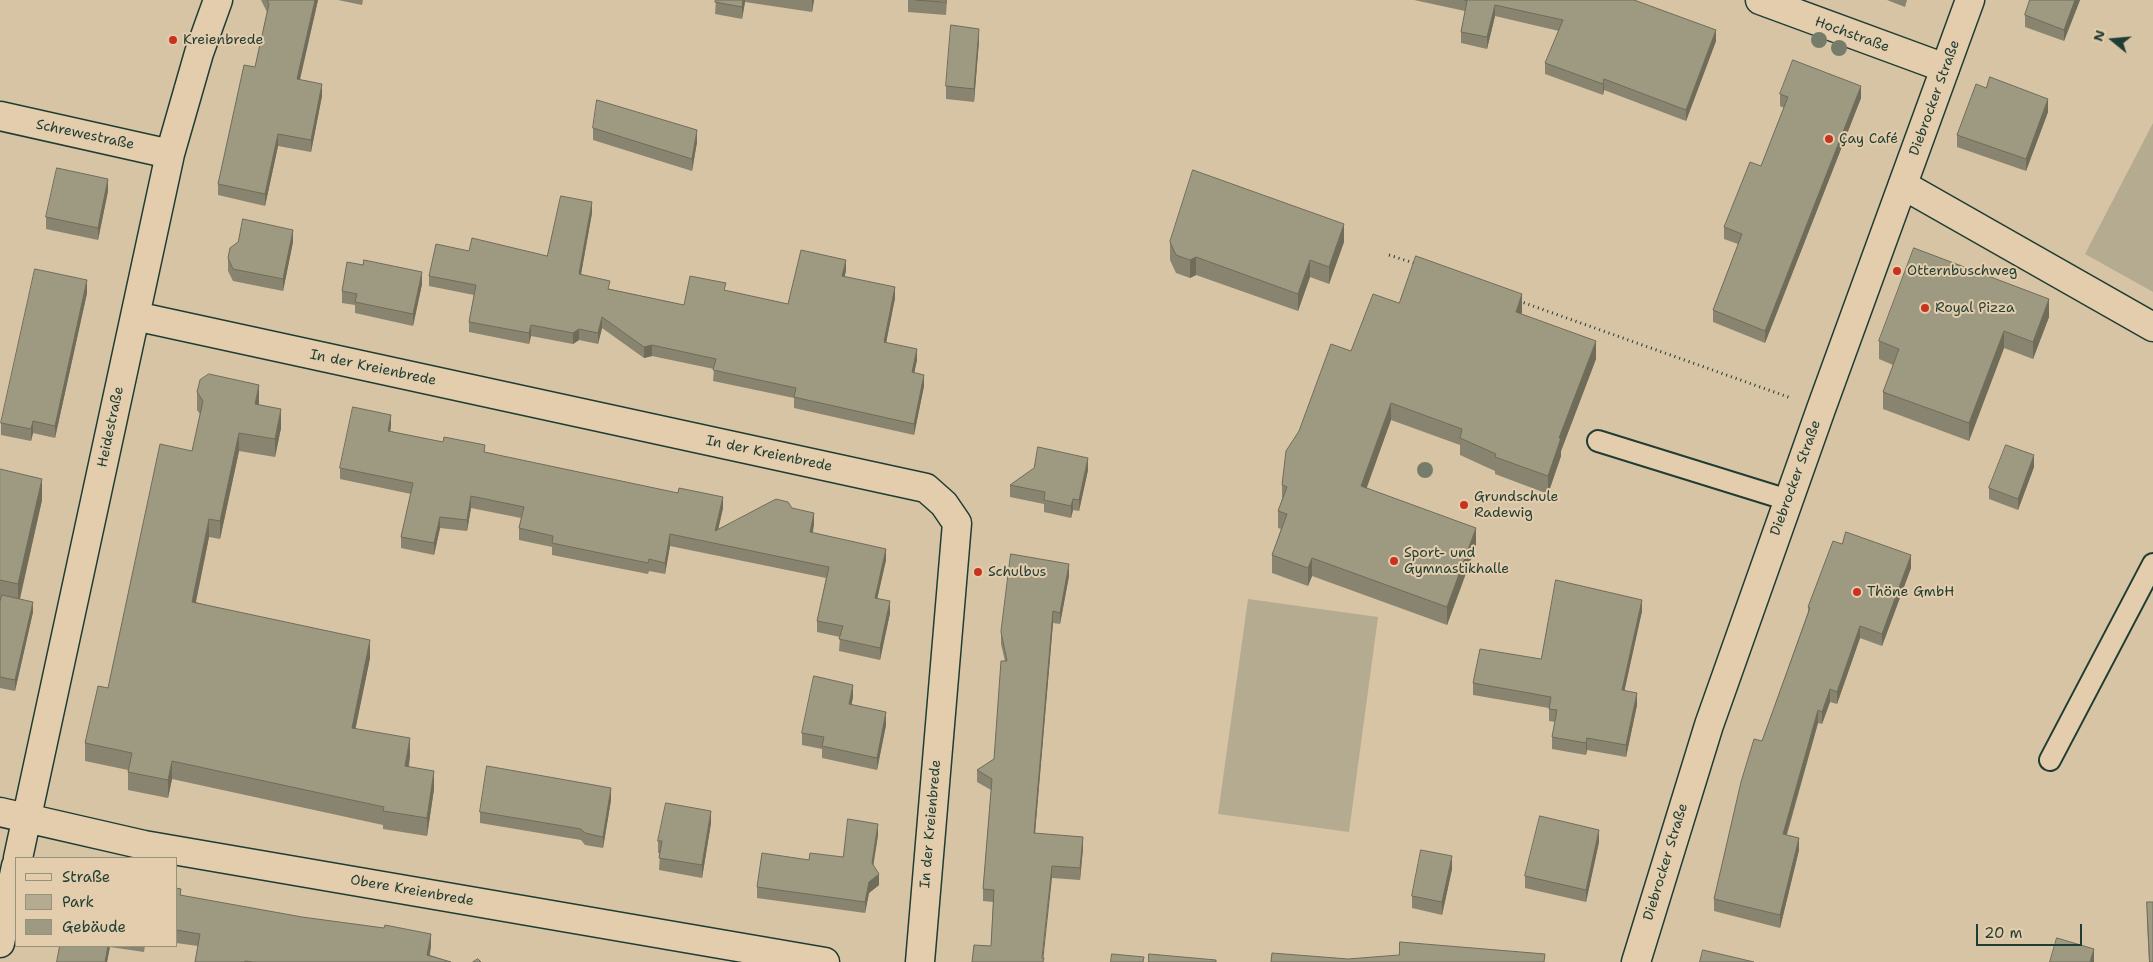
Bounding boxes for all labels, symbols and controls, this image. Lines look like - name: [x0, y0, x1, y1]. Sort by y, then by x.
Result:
- street label: Hochstraße: [1812, 14, 1892, 56]
- north arrow: [2088, 15, 2138, 65]
- text: N: [2088, 28, 2109, 44]
- place label: Kreienbrede: [183, 32, 264, 48]
- marker: Kreienbrede: [167, 34, 179, 46]
- street label: Diebrocker Straße: [1906, 38, 1964, 158]
- street label: Schrewestraße: [34, 116, 136, 154]
- place label: Çay Café: [1839, 131, 1898, 147]
- marker: Çay Café: [1823, 133, 1835, 145]
- place label: Otternbuschweg: [1907, 263, 2017, 279]
- marker: Otternbuschweg: [1891, 265, 1903, 277]
- place label: Royal Pizza: [1935, 300, 2015, 316]
- marker: Royal Pizza: [1919, 302, 1931, 314]
- street label: In der Kreienbrede: [308, 346, 438, 390]
- street label: Heidestraße: [94, 385, 128, 469]
- street label: Diebrocker Straße: [1767, 418, 1825, 538]
- street label: In der Kreienbrede: [704, 432, 834, 476]
- place label: Grundschule Radewig: [1474, 489, 1558, 522]
- marker: Grundschule Radewig: [1458, 499, 1470, 511]
- place label: Sport- und Gymnastikhalle: [1404, 545, 1509, 578]
- marker: Sport- und Gymnastikhalle: [1388, 555, 1400, 567]
- place label: Schulbus: [988, 564, 1047, 580]
- marker: Schulbus: [972, 566, 984, 578]
- place label: Thöne GmbH: [1867, 584, 1954, 600]
- marker: Thöne GmbH: [1851, 586, 1863, 598]
- street label: In der Kreienbrede: [917, 759, 945, 889]
- street label: Diebrocker Straße: [1640, 801, 1692, 923]
- legend: [15, 857, 178, 947]
- text: Straße: [62, 867, 110, 887]
- street label: Obere Kreienbrede: [349, 872, 475, 910]
- text: Park: [62, 892, 94, 912]
- scale bar: [1978, 914, 2084, 946]
- text: Gebäude: [62, 917, 126, 937]
- text: 20 m: [1984, 923, 2023, 943]

